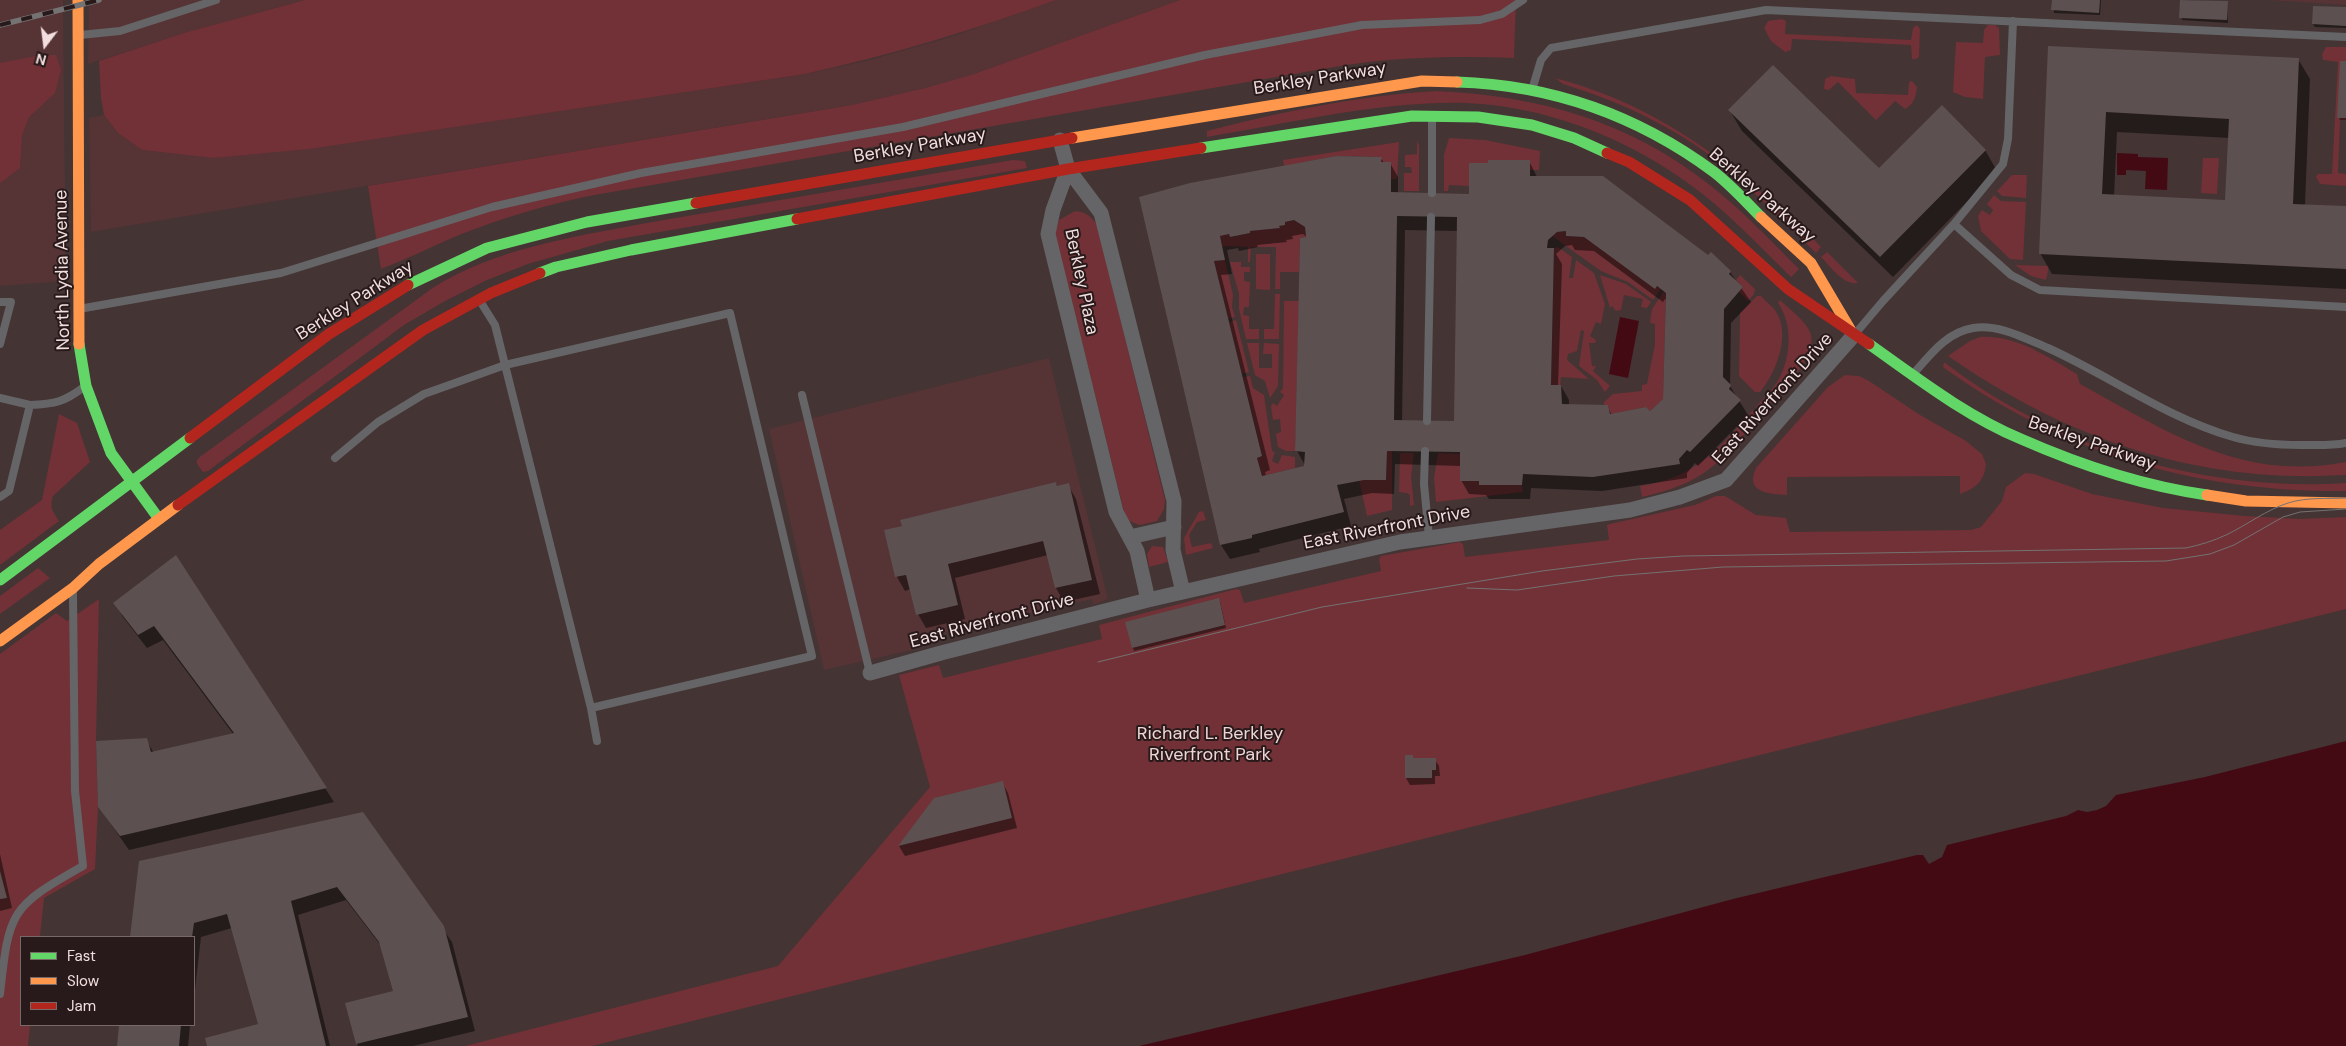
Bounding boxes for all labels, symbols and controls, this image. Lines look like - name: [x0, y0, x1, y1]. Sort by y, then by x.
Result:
- north arrow: [20, 20, 70, 70]
- text: N: [34, 49, 48, 70]
- street label: Berkley Parkway: [1252, 58, 1388, 100]
- street label: Berkley Parkway: [852, 124, 988, 168]
- street label: Berkley Parkway: [1704, 144, 1820, 248]
- street label: North Lydia Avenue: [51, 189, 75, 351]
- street label: Berkley Plaza: [1059, 227, 1103, 337]
- street label: Berkley Parkway: [292, 256, 418, 346]
- street label: East Riverfront Drive: [1708, 329, 1838, 469]
- street label: Berkley Parkway: [2025, 412, 2159, 476]
- street label: East Riverfront Drive: [1302, 501, 1472, 555]
- street label: East Riverfront Drive: [907, 589, 1077, 653]
- park label: Richard L. Berkley Riverfront Park: [1137, 723, 1283, 766]
- legend: [20, 936, 195, 1026]
- text: Fast: [67, 946, 96, 966]
- text: Slow: [67, 971, 99, 991]
- text: Jam: [67, 996, 96, 1016]

